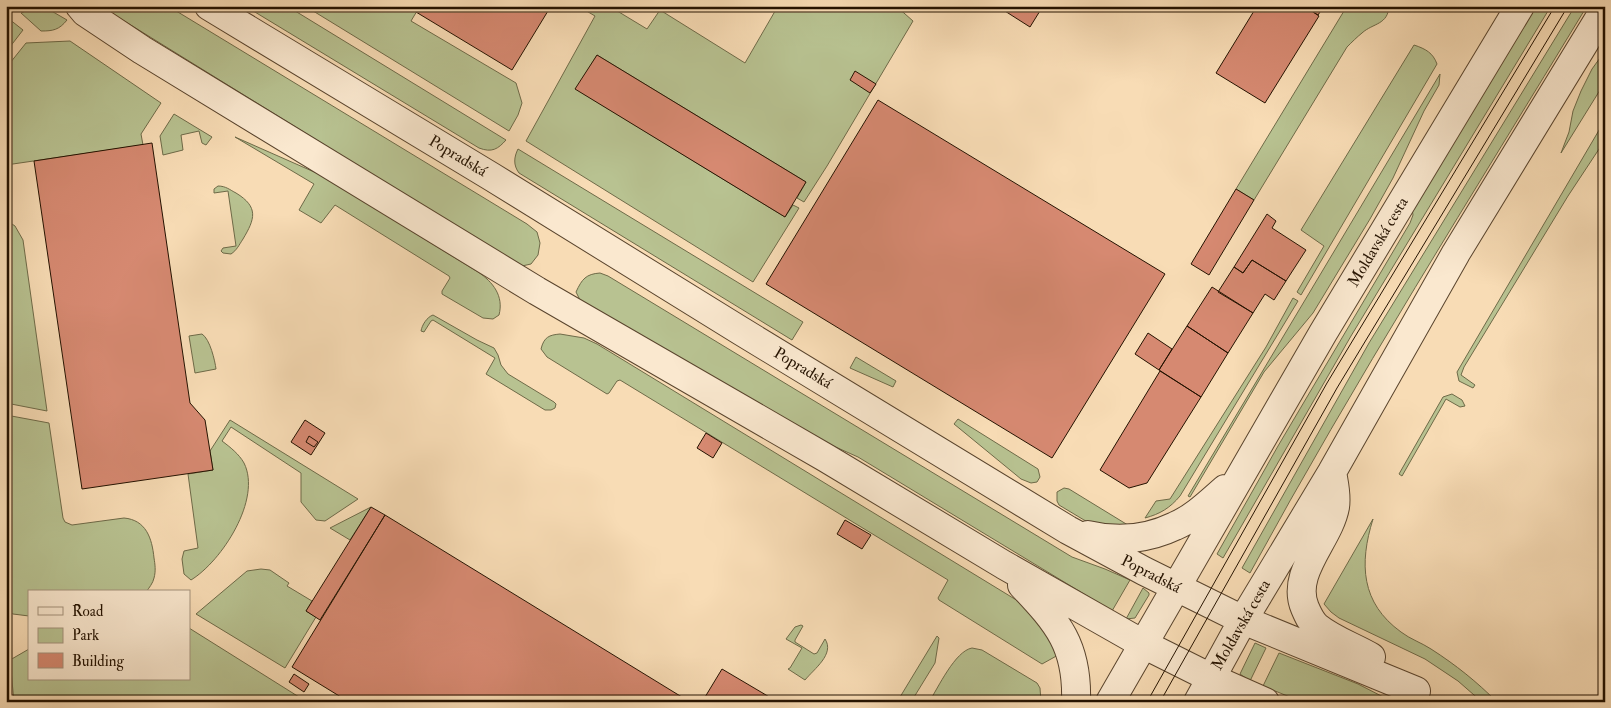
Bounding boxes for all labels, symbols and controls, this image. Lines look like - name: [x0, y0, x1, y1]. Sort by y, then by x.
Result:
- street label: Popradská: [425, 131, 491, 182]
- street label: Moldavská cesta: [1343, 193, 1413, 291]
- street label: Popradská: [770, 343, 836, 394]
- street label: Popradská: [1117, 550, 1185, 599]
- street label: Moldavská cesta: [1207, 576, 1275, 674]
- legend: [28, 590, 190, 680]
- text: Road: [72, 602, 104, 621]
- text: Park: [72, 626, 99, 645]
- text: Building: [72, 652, 124, 671]

